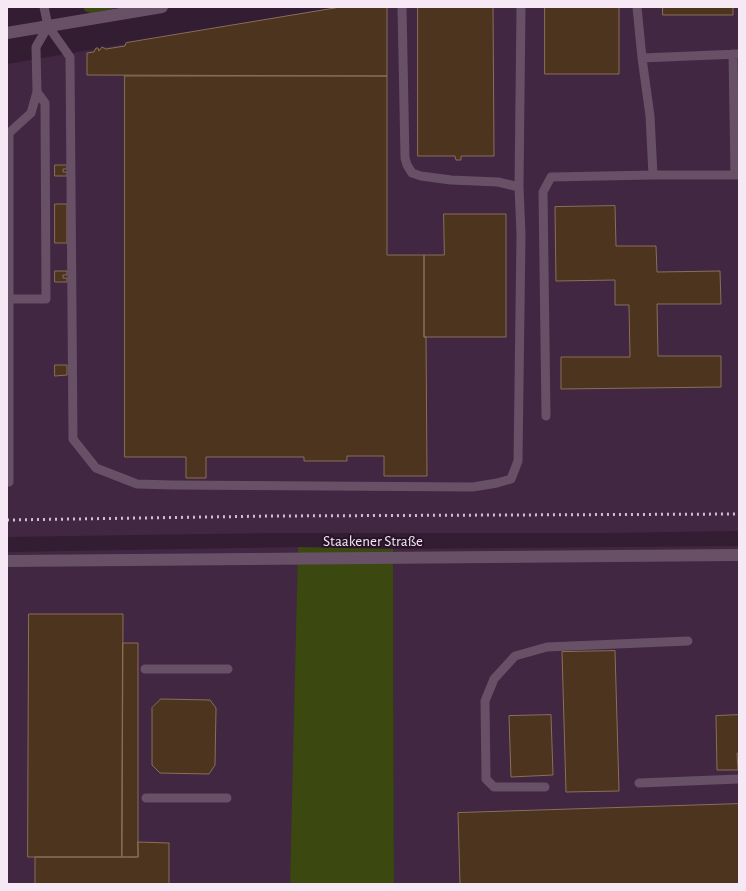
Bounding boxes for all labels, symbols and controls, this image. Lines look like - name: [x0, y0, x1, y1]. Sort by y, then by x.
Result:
- street label: Staakener Straße: [323, 532, 423, 550]

